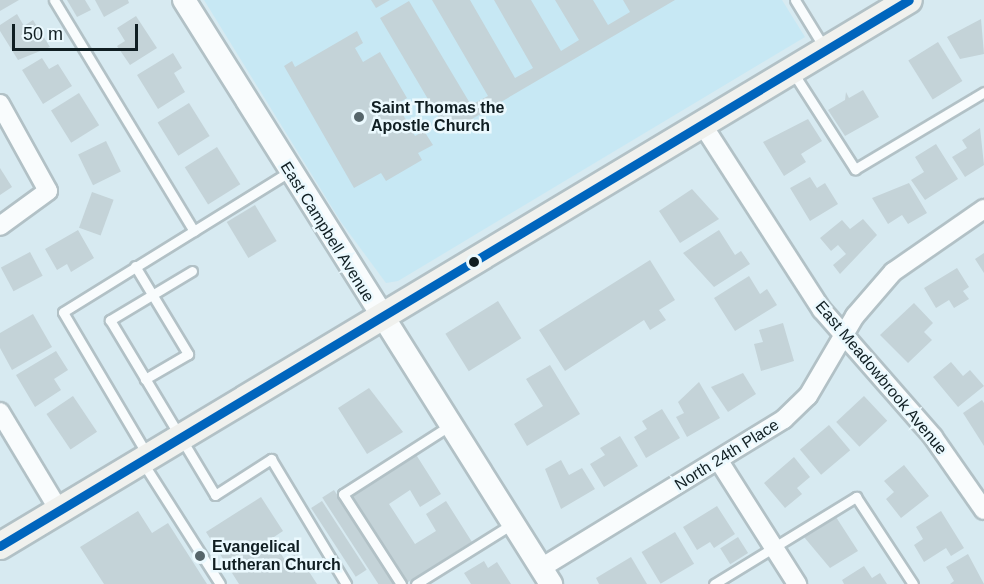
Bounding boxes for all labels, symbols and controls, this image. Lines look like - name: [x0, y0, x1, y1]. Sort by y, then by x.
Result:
- scale bar: [15, 12, 141, 50]
- text: 50 m: [23, 24, 63, 44]
- place label: Saint Thomas the Apostle Church: [371, 98, 504, 136]
- marker: Saint Thomas the Apostle Church: [352, 110, 366, 124]
- street label: East Campbell Avenue: [276, 158, 378, 306]
- unlabelled marker: [468, 256, 480, 268]
- street label: East Meadowbrook Avenue: [811, 297, 951, 459]
- street label: North 24th Place: [671, 415, 783, 495]
- place label: Evangelical Lutheran Church: [212, 537, 341, 575]
- marker: Evangelical Lutheran Church: [193, 549, 207, 563]

